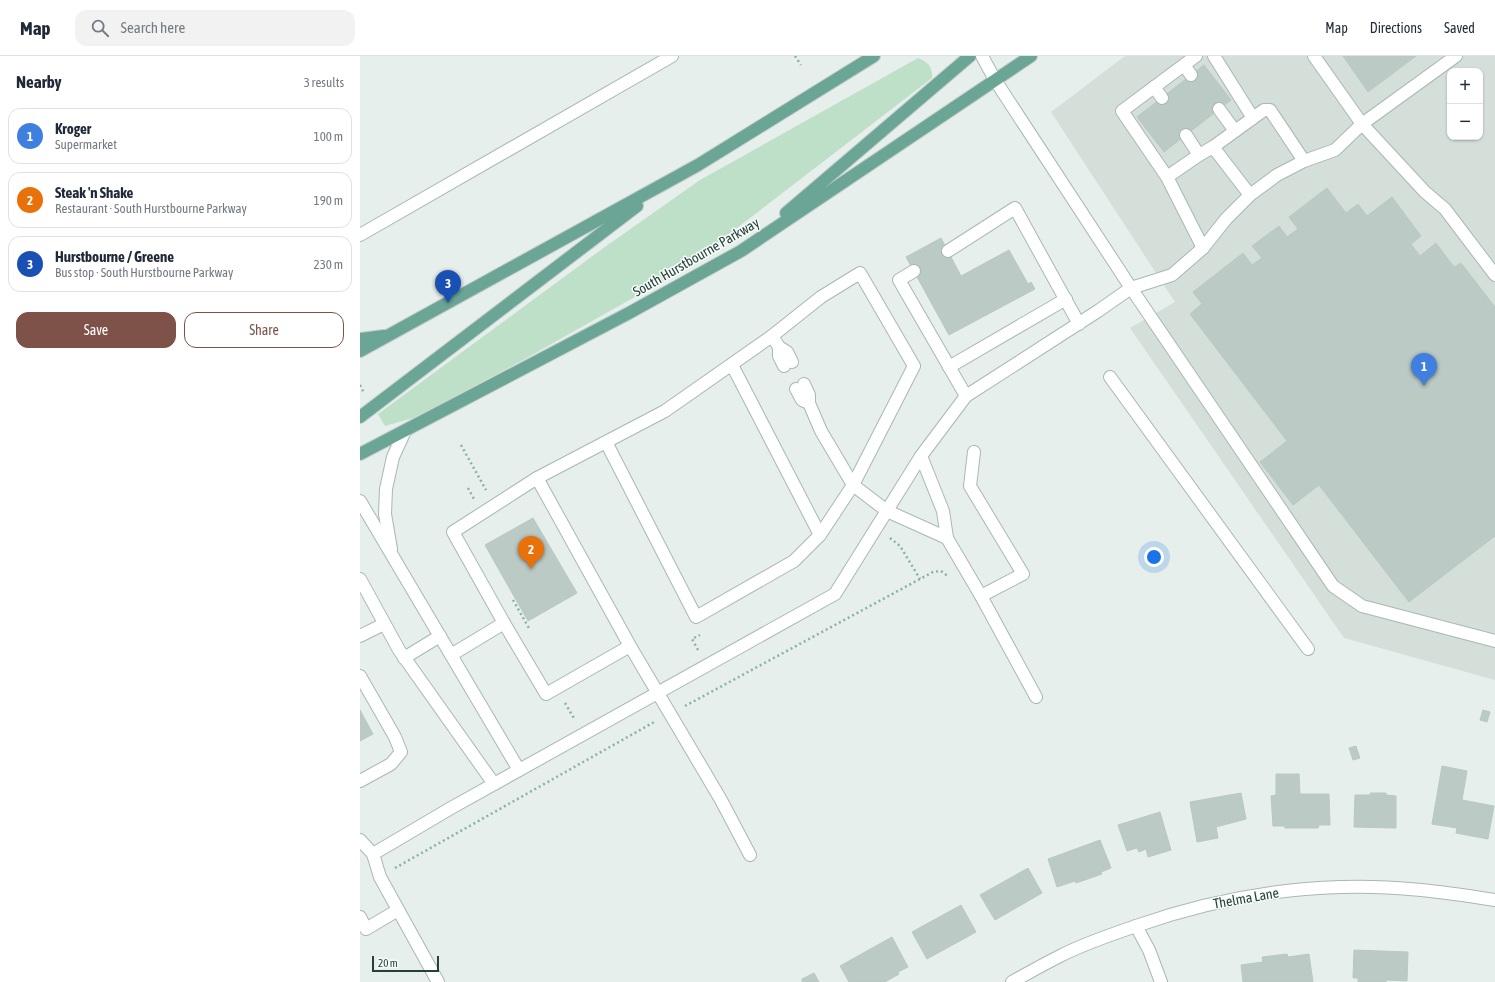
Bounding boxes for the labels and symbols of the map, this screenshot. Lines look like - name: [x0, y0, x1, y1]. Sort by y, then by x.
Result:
- street label: South Hurstbourne Parkway: [630, 214, 762, 300]
- pin: 3: [435, 270, 461, 303]
- pin: 1: [1411, 353, 1437, 386]
- pin: 2: [518, 536, 544, 569]
- your location: [1144, 547, 1164, 567]
- street label: Thelma Lane: [1212, 884, 1280, 912]
- scale bar: [372, 954, 439, 973]

